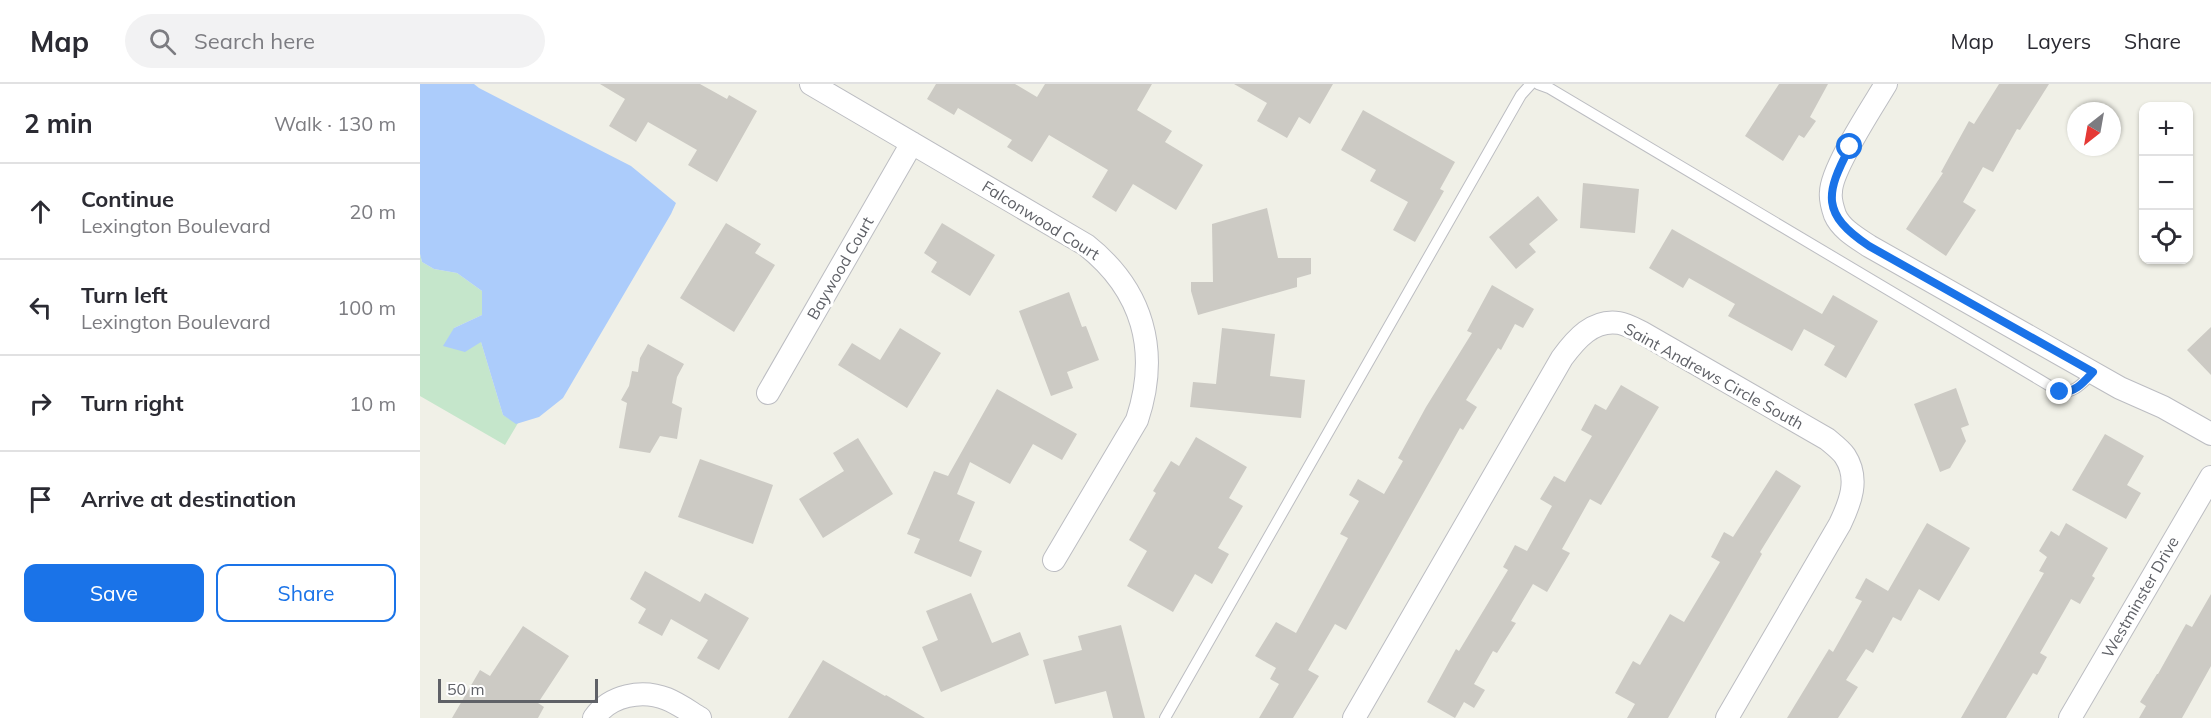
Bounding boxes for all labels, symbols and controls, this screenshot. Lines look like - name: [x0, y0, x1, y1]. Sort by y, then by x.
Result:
- search box: [125, 14, 545, 68]
- text: Map: [30, 24, 89, 59]
- icon: search: [146, 25, 179, 58]
- text: Search here: [194, 27, 315, 55]
- text: Map: [1951, 28, 1994, 54]
- text: Layers: [2027, 28, 2091, 54]
- text: Share: [2124, 28, 2181, 54]
- north arrow: [2067, 102, 2121, 156]
- map controls: [2139, 102, 2193, 264]
- button: +: [2139, 102, 2193, 156]
- text: 2 min: [24, 107, 93, 140]
- text: Walk · 130 m: [274, 111, 396, 136]
- route start: [1836, 133, 1862, 159]
- button: −: [2139, 156, 2193, 210]
- street label: Falconwood Court: [979, 176, 1104, 264]
- text: Continue: [81, 185, 174, 213]
- icon: ahead: [24, 195, 57, 228]
- text: 20 m: [349, 199, 396, 224]
- button: locate: [2139, 210, 2193, 264]
- text: Lexington Boulevard: [81, 213, 271, 238]
- street label: Baywood Court: [802, 213, 878, 323]
- text: Turn left: [81, 281, 168, 309]
- icon: left: [24, 291, 57, 324]
- text: 100 m: [337, 295, 396, 320]
- text: Lexington Boulevard: [81, 309, 271, 334]
- street label: Saint Andrews Circle South: [1621, 318, 1807, 434]
- route end: [2046, 378, 2072, 404]
- icon: right: [24, 387, 57, 420]
- text: Turn right: [81, 389, 184, 417]
- text: 10 m: [349, 391, 396, 416]
- icon: arrive: [24, 483, 57, 516]
- text: Arrive at destination: [81, 485, 296, 513]
- street label: Westminster Drive: [2097, 533, 2183, 661]
- button: Save: [24, 564, 204, 622]
- button: Share: [216, 564, 396, 622]
- scale bar: [438, 676, 598, 704]
- text: 50 m: [447, 679, 484, 699]

